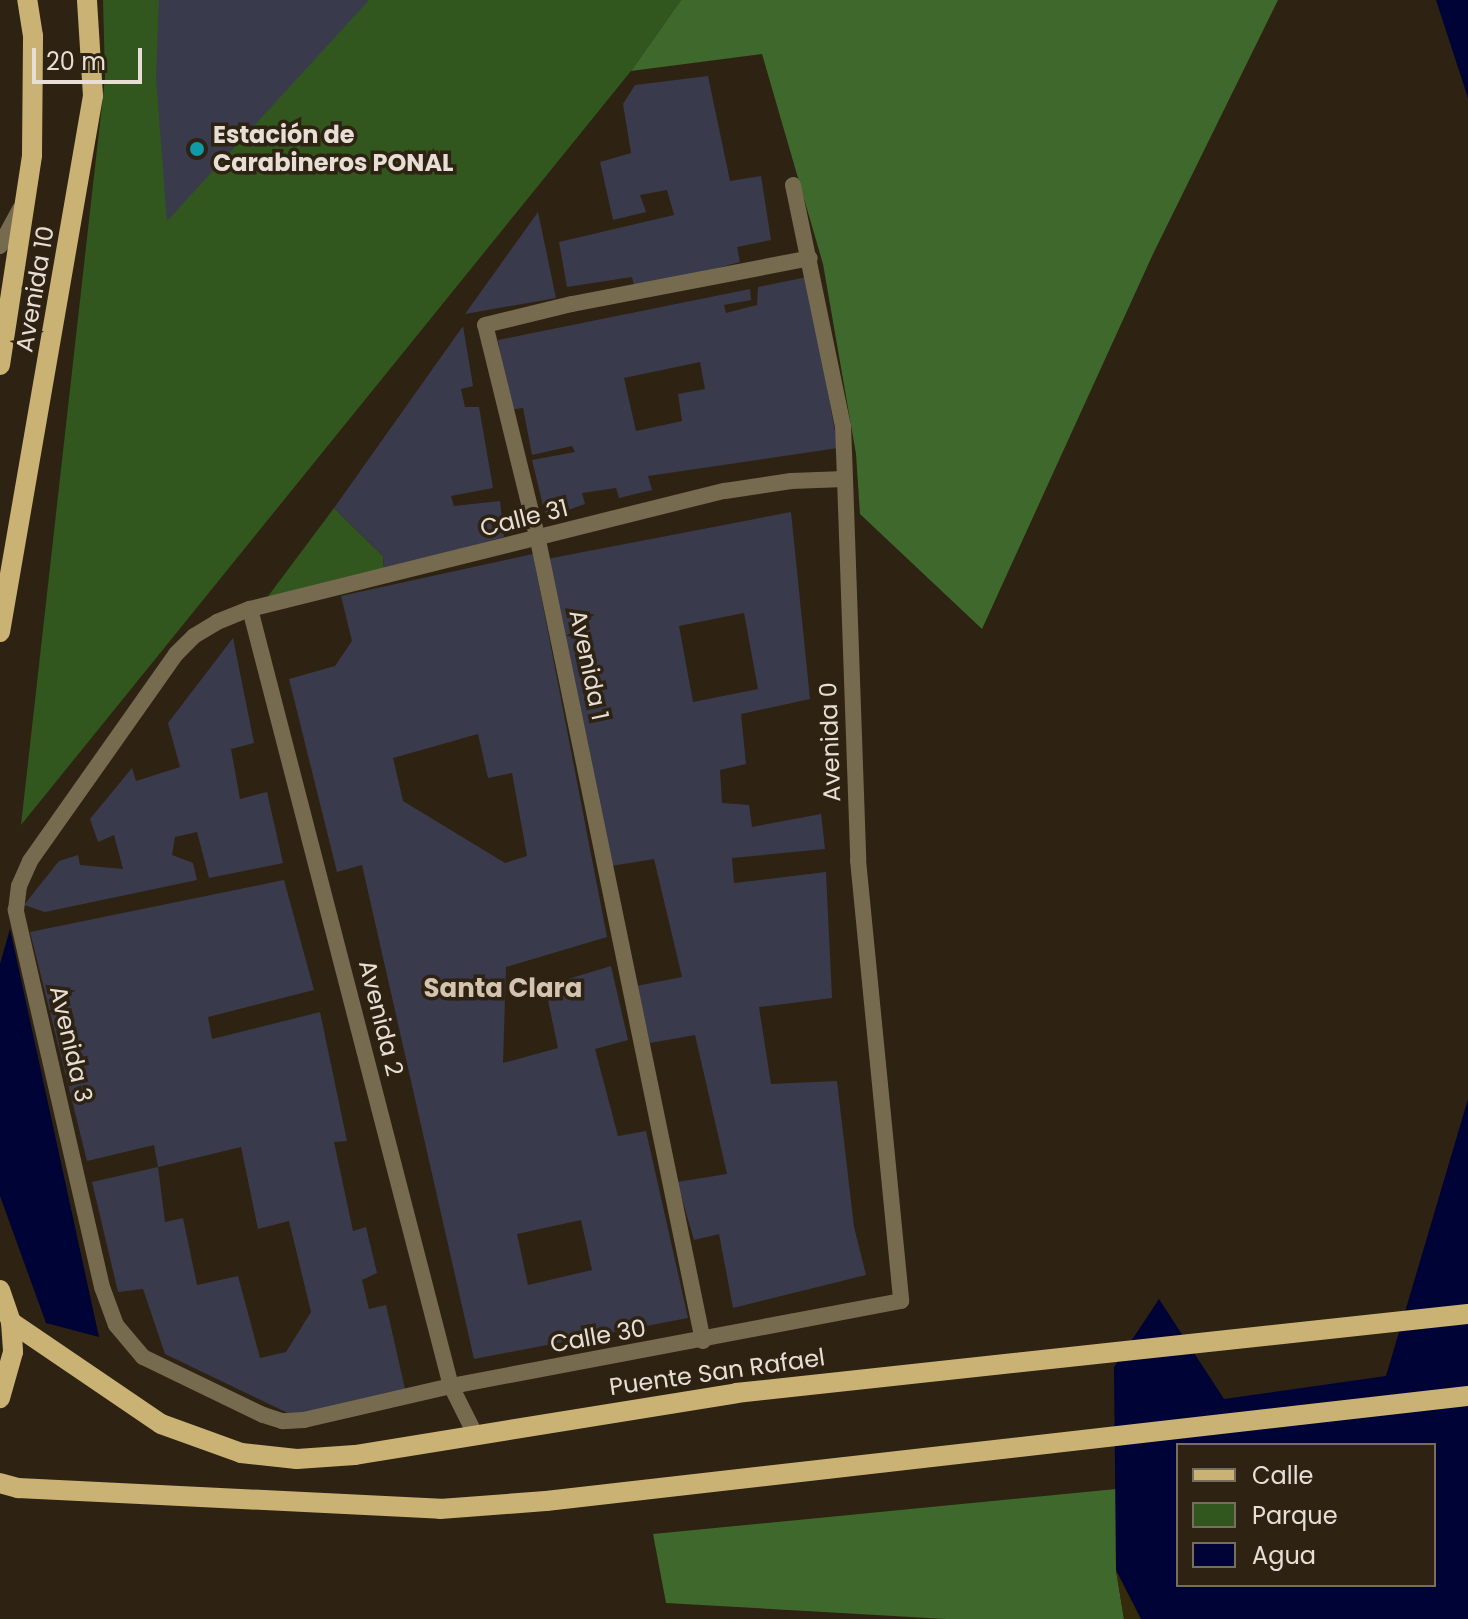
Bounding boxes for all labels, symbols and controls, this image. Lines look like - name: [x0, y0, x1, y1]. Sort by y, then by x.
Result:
- scale bar: [36, 32, 146, 82]
- text: 20 m: [46, 45, 106, 78]
- place label: Estación de Carabineros PONAL: [213, 121, 454, 177]
- marker: Estación de Carabineros PONAL: [188, 140, 206, 158]
- street label: Avenida 10: [10, 224, 60, 354]
- street label: Calle 31: [477, 493, 571, 543]
- street label: Avenida 1: [563, 607, 615, 723]
- street label: Avenida 0: [814, 682, 846, 802]
- street label: Avenida 2: [353, 957, 409, 1079]
- district label: Santa Clara: [424, 973, 582, 1005]
- street label: Avenida 3: [44, 983, 98, 1105]
- street label: Calle 30: [548, 1313, 648, 1359]
- street label: Puente San Rafael: [607, 1343, 827, 1401]
- legend: [1176, 1443, 1436, 1587]
- text: Calle: [1252, 1459, 1313, 1492]
- text: Parque: [1252, 1499, 1338, 1532]
- text: Agua: [1252, 1539, 1316, 1572]

